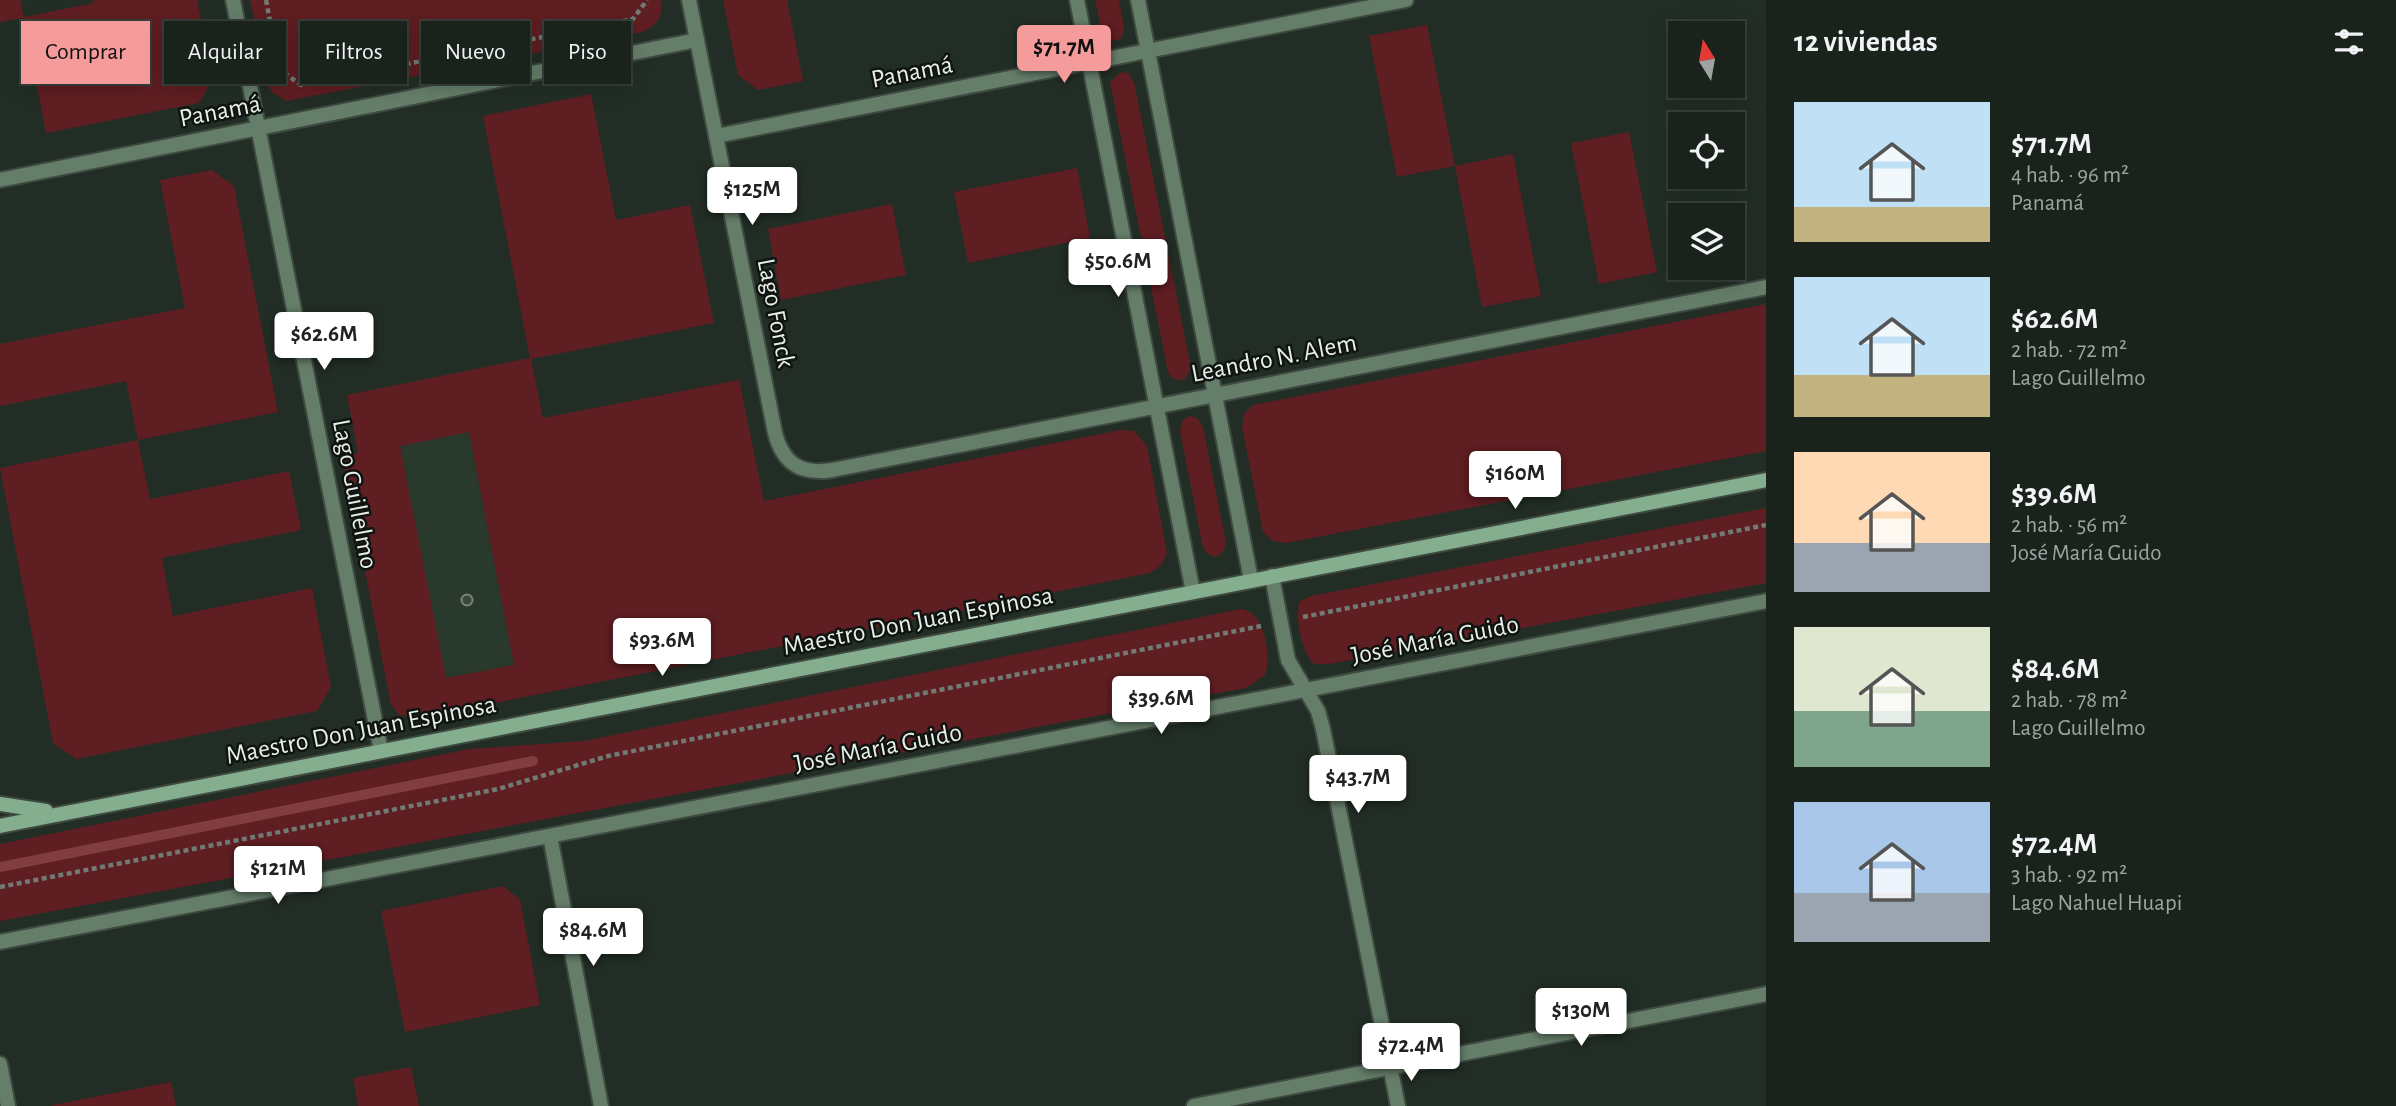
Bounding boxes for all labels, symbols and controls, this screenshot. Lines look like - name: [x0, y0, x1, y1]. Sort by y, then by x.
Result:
- chip: Comprar: [21, 21, 150, 84]
- chip: Alquilar: [164, 21, 286, 84]
- chip: Filtros: [300, 21, 407, 84]
- chip: Nuevo: [421, 21, 530, 84]
- chip: Piso: [544, 21, 631, 84]
- north arrow: [1668, 21, 1745, 98]
- map controls: [1668, 21, 1745, 280]
- icon: filters: [2330, 23, 2368, 61]
- pin: $71.7M: [1007, 25, 1121, 85]
- text: 12 viviendas: [1794, 27, 1938, 57]
- text: $71.7M: [1033, 36, 1095, 59]
- street label: Panamá: [869, 51, 955, 93]
- street label: Panamá: [177, 90, 263, 132]
- button: locate: [1668, 112, 1745, 189]
- text: $71.7M: [2011, 129, 2092, 159]
- icon: home: [1850, 130, 1934, 214]
- text: 4 hab. · 96 m²: [2011, 164, 2129, 187]
- pin: $125M: [703, 168, 801, 227]
- text: $125M: [723, 178, 781, 201]
- text: Panamá: [2011, 192, 2084, 215]
- button: layers: [1668, 203, 1745, 280]
- pin: $50.6M: [1061, 240, 1175, 299]
- text: $50.6M: [1085, 250, 1151, 273]
- street label: Lago Fonck: [753, 256, 799, 370]
- text: $62.6M: [2011, 304, 2098, 334]
- icon: home: [1850, 305, 1934, 389]
- pin: $62.6M: [267, 312, 381, 372]
- text: $62.6M: [291, 323, 358, 346]
- street label: Leandro N. Alem: [1189, 329, 1359, 387]
- text: 2 hab. · 72 m²: [2011, 339, 2127, 362]
- text: Lago Guillelmo: [2011, 367, 2145, 390]
- street label: Lago Guillelmo: [328, 417, 382, 571]
- pin: $160M: [1466, 452, 1564, 511]
- text: $160M: [1485, 462, 1545, 485]
- text: $39.6M: [2011, 479, 2097, 509]
- icon: home: [1850, 480, 1934, 564]
- text: 2 hab. · 56 m²: [2011, 514, 2127, 537]
- text: José María Guido: [2011, 542, 2161, 565]
- street label: Maestro Don Juan Espinosa: [781, 582, 1055, 660]
- street label: José María Guido: [1349, 611, 1521, 669]
- pin: $93.6M: [605, 618, 719, 678]
- text: $93.6M: [629, 629, 695, 652]
- text: $84.6M: [2011, 654, 2100, 684]
- icon: home: [1850, 655, 1934, 739]
- pin: $39.6M: [1104, 676, 1218, 736]
- text: $39.6M: [1128, 687, 1194, 710]
- text: 2 hab. · 78 m²: [2011, 689, 2127, 712]
- street label: Maestro Don Juan Espinosa: [224, 691, 498, 769]
- text: Lago Guillelmo: [2011, 717, 2145, 740]
- street label: José María Guido: [792, 719, 964, 777]
- pin: $43.7M: [1301, 756, 1415, 815]
- text: $43.7M: [1325, 766, 1391, 789]
- text: $72.4M: [2011, 829, 2097, 859]
- icon: home: [1850, 830, 1934, 914]
- pin: $121M: [229, 846, 327, 906]
- text: $121M: [250, 857, 306, 880]
- text: 3 hab. · 92 m²: [2011, 864, 2127, 887]
- text: Lago Nahuel Huapi: [2011, 892, 2182, 915]
- pin: $84.6M: [536, 908, 650, 968]
- text: $84.6M: [559, 919, 627, 942]
- pin: $130M: [1532, 988, 1630, 1048]
- text: $130M: [1552, 999, 1610, 1022]
- pin: $72.4M: [1354, 1024, 1468, 1083]
- text: $72.4M: [1378, 1034, 1444, 1057]

